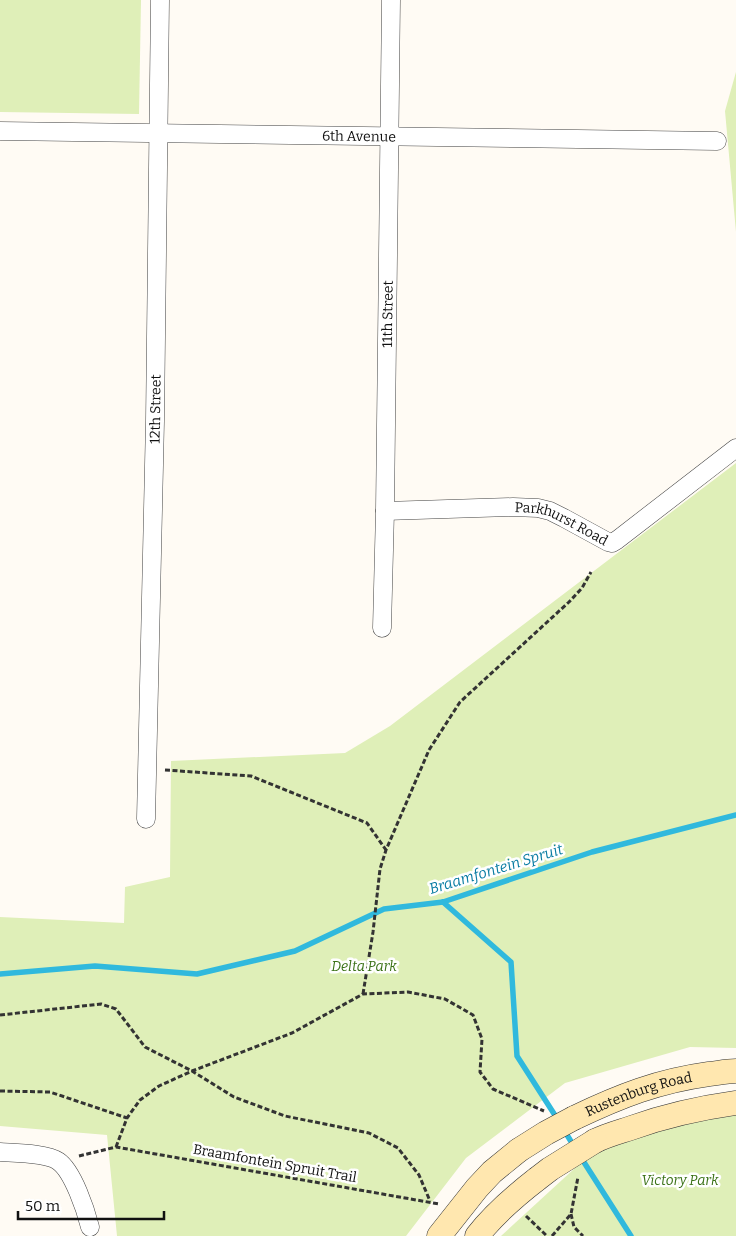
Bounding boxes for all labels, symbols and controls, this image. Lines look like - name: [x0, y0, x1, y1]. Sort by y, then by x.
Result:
- street label: 6th Avenue: [322, 127, 396, 146]
- street label: 11th Street: [379, 280, 397, 348]
- street label: 12th Street: [146, 374, 165, 444]
- street label: Parkhurst Road: [514, 499, 611, 549]
- water label: Braamfontein Spruit: [427, 840, 566, 898]
- park label: Delta Park: [331, 958, 397, 975]
- street label: Rustenburg Road: [583, 1069, 693, 1121]
- street label: Braamfontein Spruit Trail: [192, 1141, 358, 1186]
- park label: Victory Park: [641, 1172, 719, 1189]
- scale bar: [18, 1188, 164, 1220]
- text: 50 m: [25, 1197, 61, 1215]

